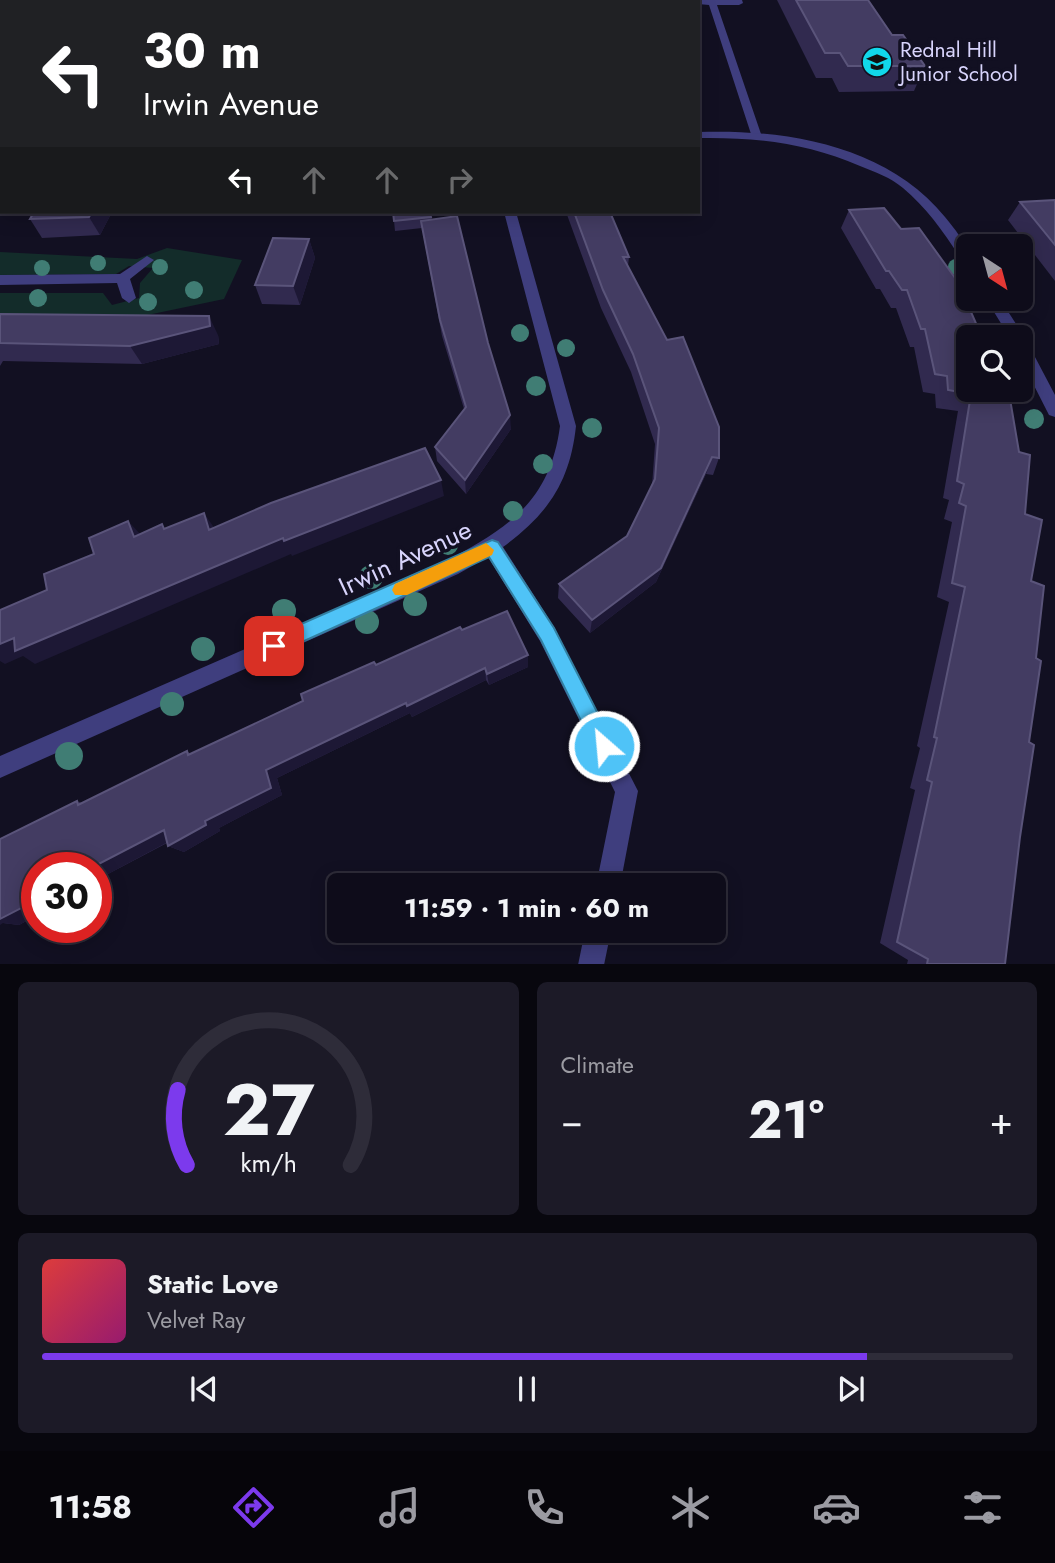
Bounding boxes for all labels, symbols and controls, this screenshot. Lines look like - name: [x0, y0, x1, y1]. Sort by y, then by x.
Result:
- text: 30 m: [143, 16, 261, 86]
- icon: left: [28, 28, 119, 119]
- place label: Rednal Hill Junior School: [897, 35, 1018, 89]
- school or university icon: Rednal Hill Junior School: [860, 45, 894, 79]
- text: Irwin Avenue: [143, 81, 319, 127]
- icon: left: [222, 161, 260, 199]
- icon: ahead: [295, 161, 333, 199]
- icon: ahead: [368, 161, 406, 199]
- icon: right: [441, 161, 479, 199]
- north arrow: [956, 234, 1032, 312]
- map controls: [956, 234, 1033, 402]
- button: search: [956, 325, 1033, 402]
- street label: Irwin Avenue: [332, 511, 478, 605]
- pin: [244, 616, 304, 676]
- icon: arrive: [255, 627, 293, 665]
- position arrow: [567, 709, 641, 783]
- speed limit sign: 30: [21, 852, 112, 943]
- text: 11:59 · 1 min · 60 m: [404, 889, 649, 927]
- text: Climate: [561, 1048, 634, 1082]
- text: 27: [222, 1057, 314, 1162]
- text: 21°: [748, 1082, 824, 1158]
- text: −: [561, 1093, 583, 1148]
- text: +: [990, 1093, 1013, 1148]
- text: km/h: [240, 1144, 297, 1180]
- text: Static Love: [147, 1265, 279, 1303]
- text: Velvet Ray: [147, 1303, 245, 1337]
- icon: previous: [185, 1370, 223, 1408]
- icon: pause: [508, 1370, 546, 1408]
- icon: next: [832, 1370, 870, 1408]
- icon: directions: [229, 1483, 278, 1532]
- icon: music: [375, 1483, 424, 1532]
- icon: phone: [520, 1483, 569, 1532]
- icon: climate: [666, 1483, 715, 1532]
- icon: car: [812, 1483, 861, 1532]
- icon: filters: [958, 1483, 1007, 1532]
- text: 11:58: [48, 1484, 132, 1530]

